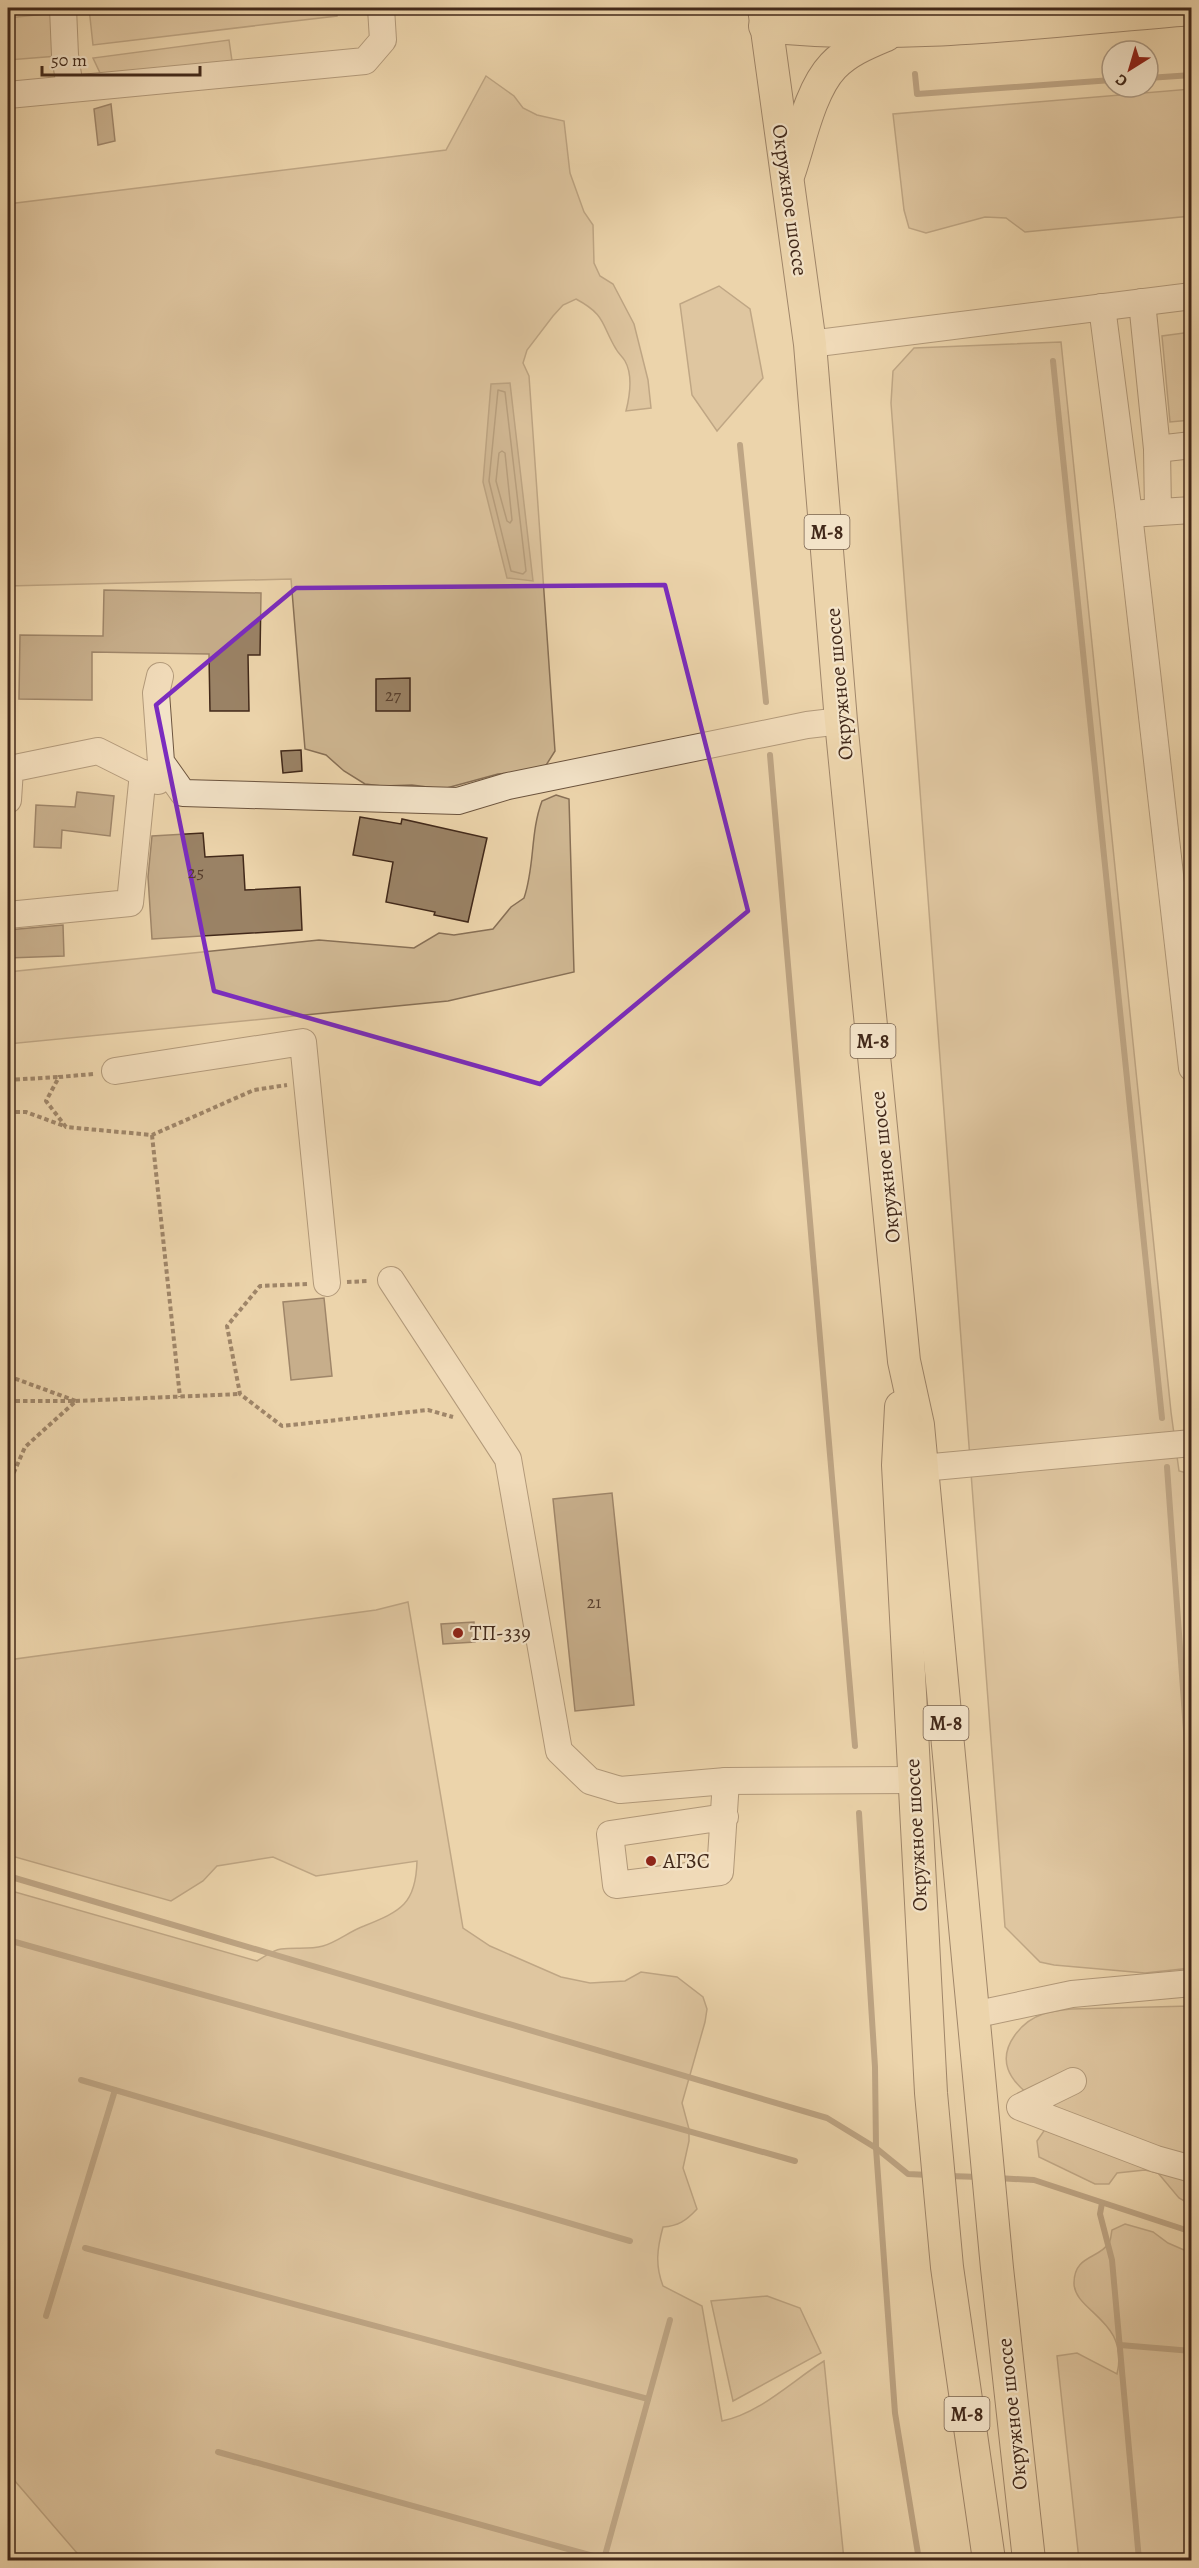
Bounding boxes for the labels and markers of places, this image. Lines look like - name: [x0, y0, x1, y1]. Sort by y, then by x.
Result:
- place label: ТП-339: [470, 1619, 531, 1647]
- marker: ТП-339: [451, 1626, 465, 1640]
- place label: АГЗС: [662, 1847, 710, 1875]
- marker: АГЗС: [644, 1854, 658, 1868]

